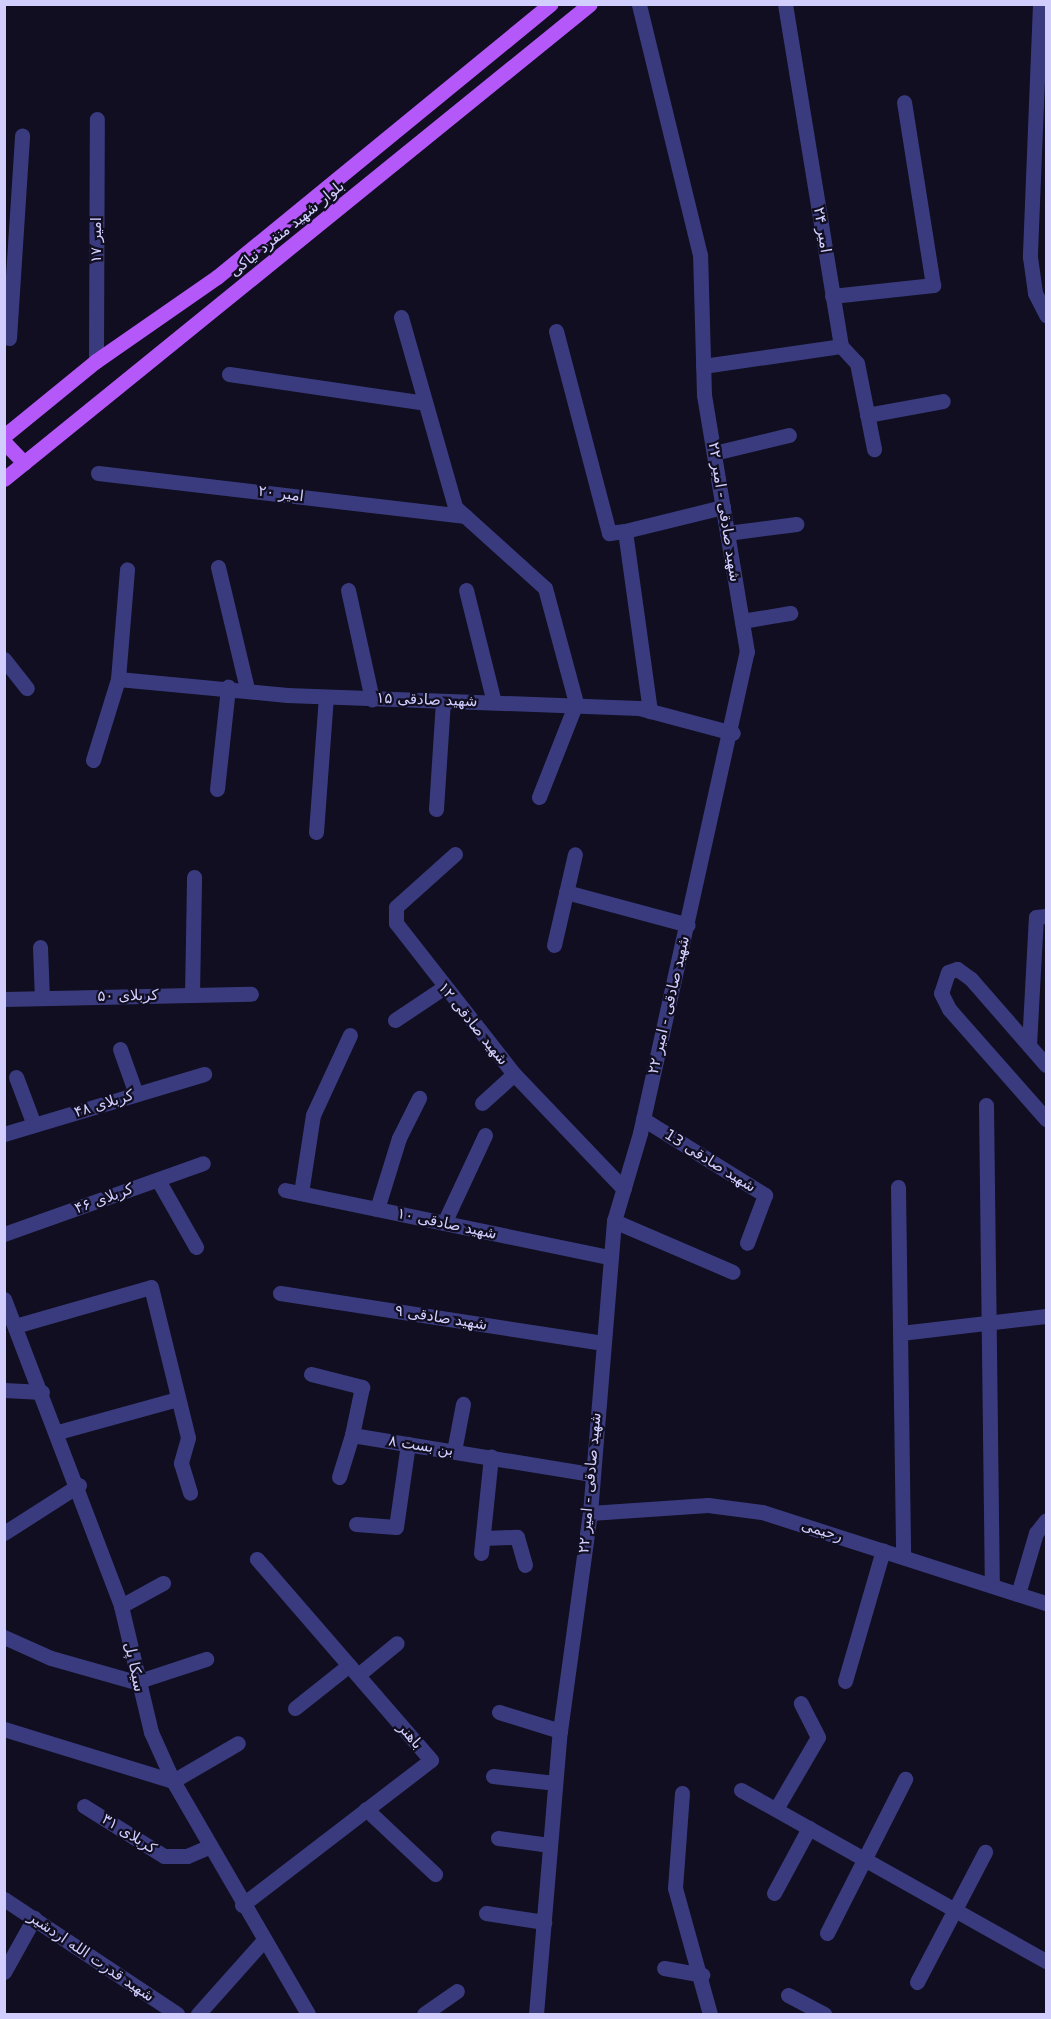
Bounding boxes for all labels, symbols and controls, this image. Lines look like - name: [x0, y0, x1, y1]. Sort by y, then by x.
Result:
- street label: بلوار شهید منفرد نیاکی: [226, 177, 348, 281]
- street label: امیر ۲۴: [810, 206, 834, 254]
- street label: امیر ۱۷: [88, 217, 106, 263]
- street label: شهید صادقی - امیر ۲۲: [704, 441, 744, 583]
- street label: امیر ۲۰: [257, 482, 305, 506]
- street label: شهید صادقی ۱۵: [376, 689, 478, 711]
- street label: شهید صادقی - امیر ۲۲: [644, 934, 694, 1076]
- street label: شهید صادقی ۱۲: [434, 979, 512, 1069]
- street label: کربلای ۵۰: [97, 986, 159, 1006]
- street label: کربلای ۴۸: [72, 1086, 136, 1122]
- street label: شهید صادقی 13: [661, 1126, 759, 1196]
- street label: کربلای ۴۶: [72, 1180, 136, 1218]
- street label: شهید صادقی ۱۰: [396, 1205, 498, 1243]
- street label: شهید صادقی ۹: [394, 1302, 488, 1334]
- street label: شهید صادقی - امیر ۲۲: [575, 1412, 605, 1554]
- street label: بن بست ۸: [387, 1432, 455, 1460]
- street label: رحیمی: [799, 1516, 845, 1546]
- street label: سیکا پل: [120, 1641, 148, 1693]
- street label: باهنر: [394, 1719, 426, 1753]
- street label: کربلای ۳۱: [98, 1810, 160, 1858]
- street label: شهید قدرت الله اردشیر: [25, 1908, 157, 2006]

